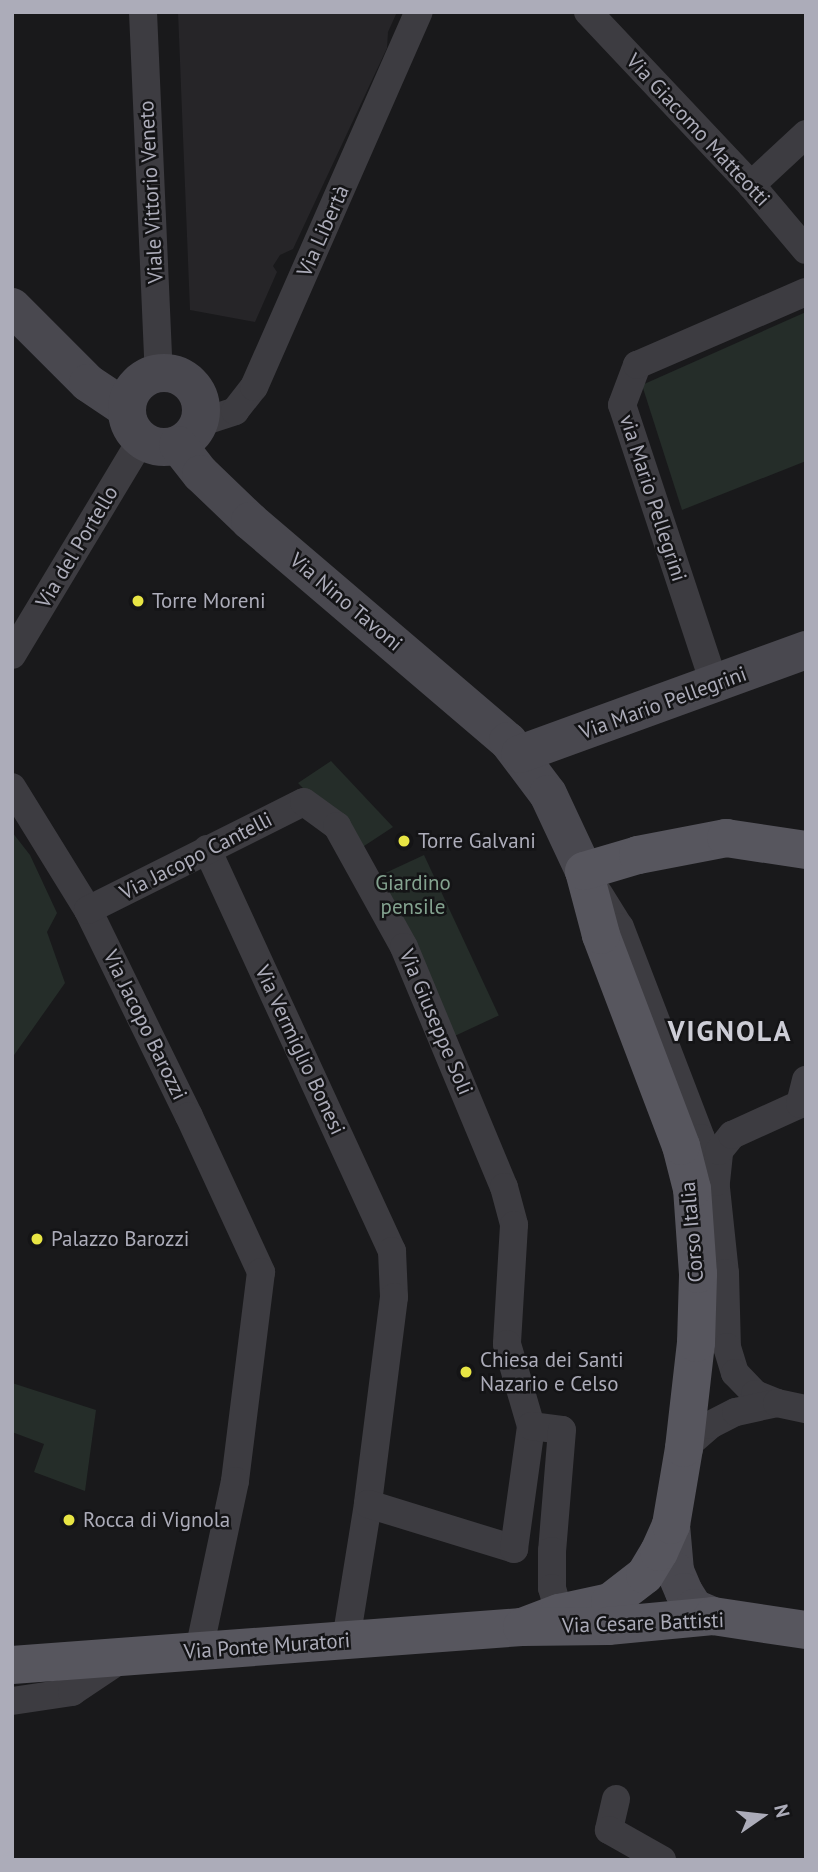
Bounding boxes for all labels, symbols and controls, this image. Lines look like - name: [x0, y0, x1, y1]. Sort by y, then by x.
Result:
- street label: Via Giacomo Matteotti: [621, 49, 775, 211]
- street label: Viale Vittorio Veneto: [134, 99, 168, 285]
- street label: Via Libertà: [292, 181, 354, 281]
- street label: via Mario Pellegrini: [614, 411, 692, 585]
- street label: Via del Portello: [31, 481, 123, 613]
- street label: Via Nino Tavoni: [284, 547, 408, 657]
- place label: Torre Moreni: [152, 588, 266, 614]
- marker: Torre Moreni: [130, 593, 146, 609]
- street label: Via Mario Pellegrini: [576, 661, 750, 745]
- street label: Via Jacopo Cantelli: [116, 807, 276, 905]
- place label: Torre Galvani: [418, 828, 536, 854]
- marker: Torre Galvani: [396, 833, 412, 849]
- park label: Giardino pensile: [375, 870, 451, 920]
- street label: Via Giuseppe Soli: [394, 945, 478, 1099]
- street label: Via Jacopo Barozzi: [98, 946, 192, 1104]
- street label: Via Vermiglio Bonesi: [250, 961, 350, 1139]
- district label: VIGNOLA: [669, 1014, 791, 1048]
- street label: Corso Italia: [675, 1181, 709, 1283]
- place label: Palazzo Barozzi: [51, 1226, 189, 1252]
- marker: Palazzo Barozzi: [29, 1231, 45, 1247]
- place label: Chiesa dei Santi Nazario e Celso: [480, 1347, 624, 1397]
- marker: Chiesa dei Santi Nazario e Celso: [458, 1364, 474, 1380]
- place label: Rocca di Vignola: [83, 1507, 231, 1533]
- marker: Rocca di Vignola: [61, 1512, 77, 1528]
- street label: Via Cesare Battisti: [561, 1608, 725, 1638]
- street label: Via Ponte Muratori: [183, 1628, 351, 1664]
- north arrow: [727, 1781, 797, 1851]
- text: N: [769, 1802, 796, 1820]

